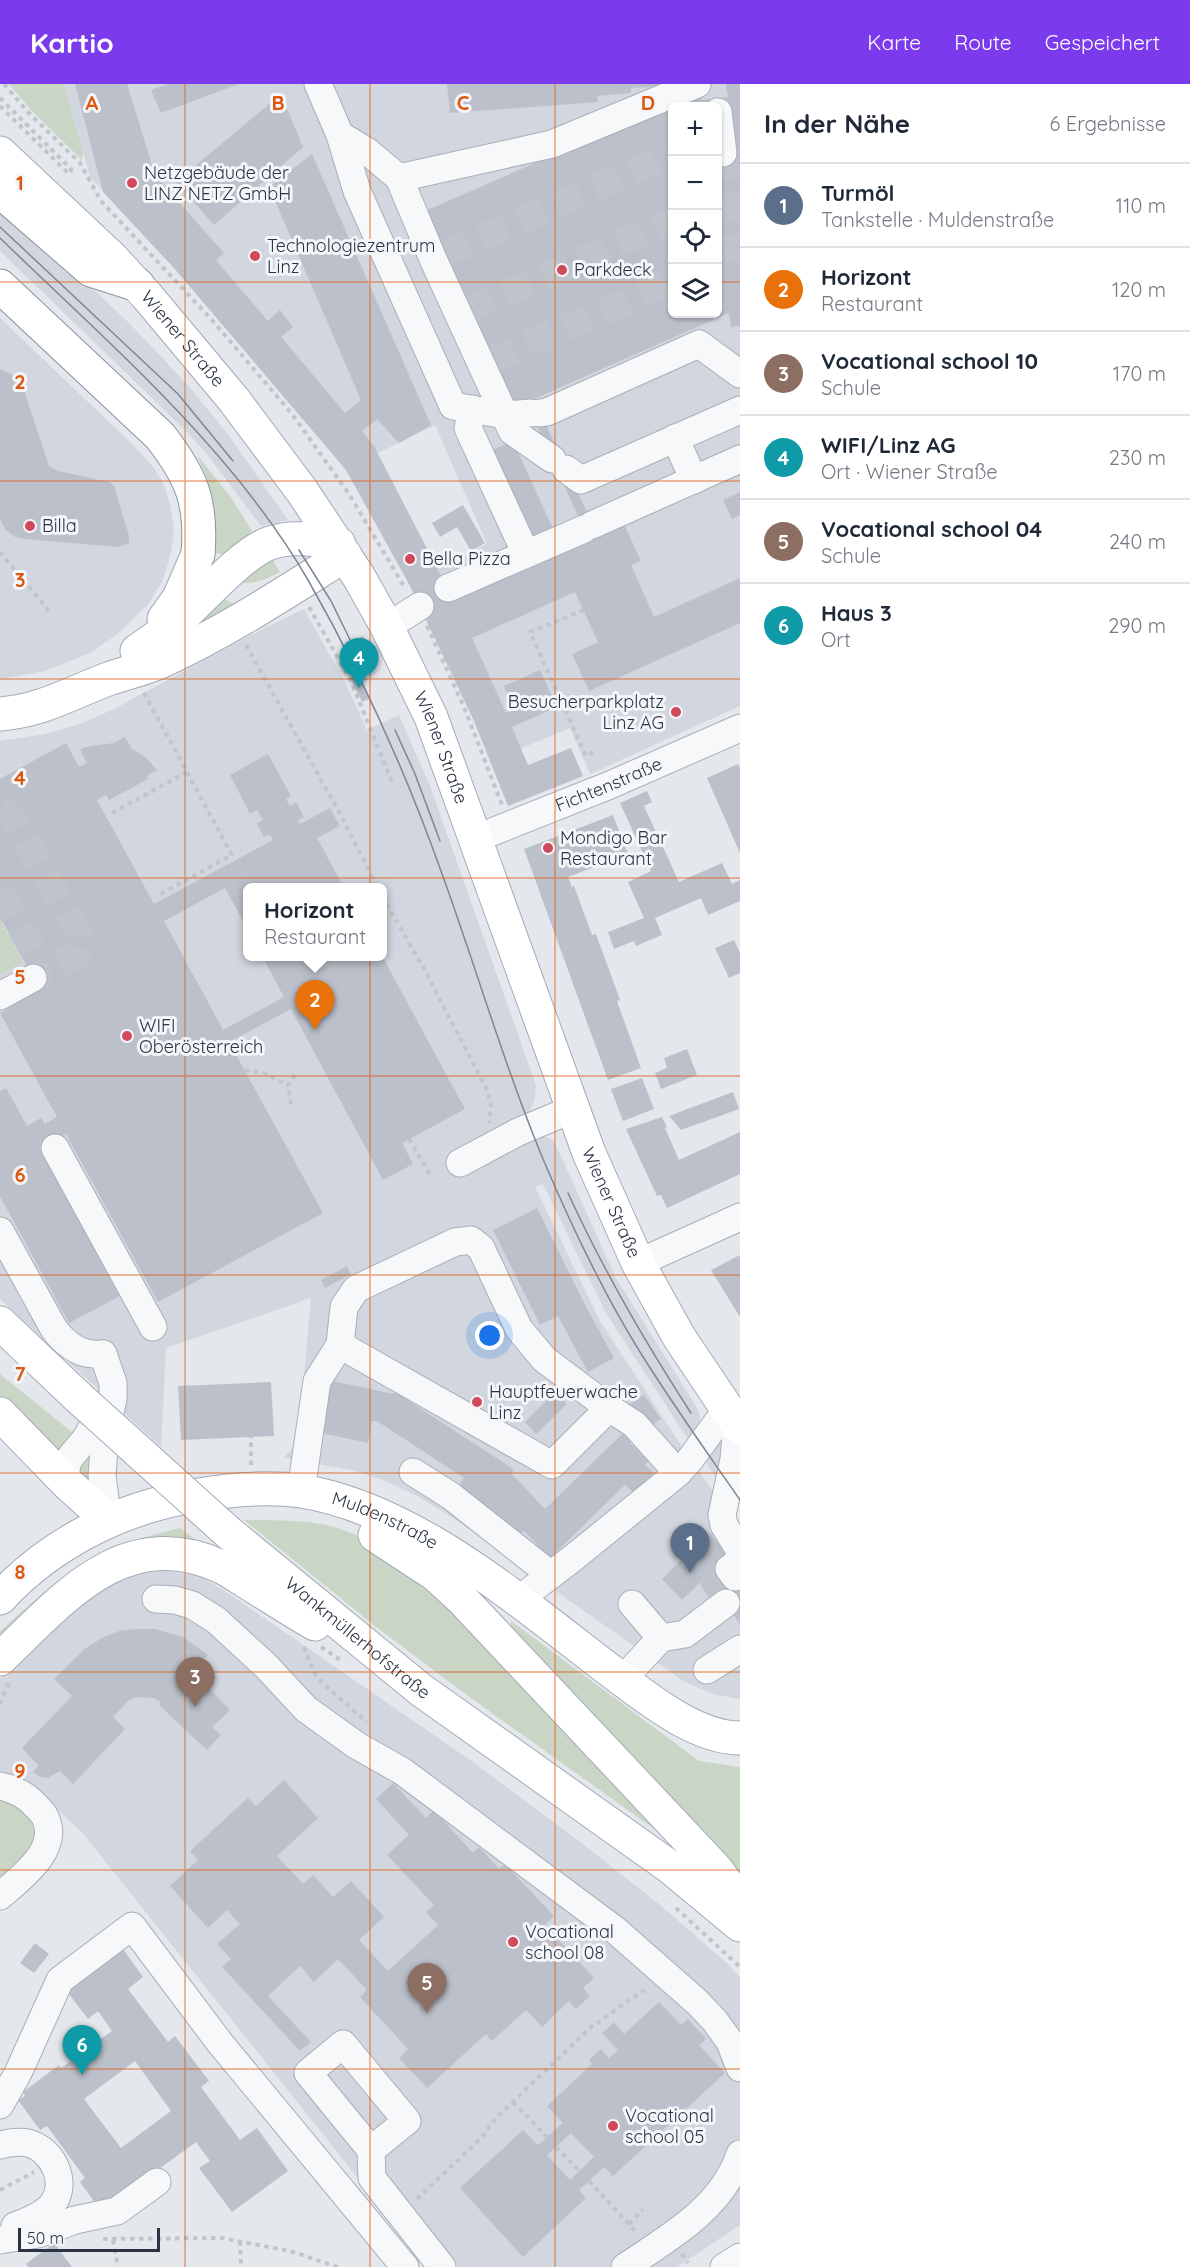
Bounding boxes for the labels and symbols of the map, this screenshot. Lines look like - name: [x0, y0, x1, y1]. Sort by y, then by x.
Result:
- text: A: [86, 90, 99, 115]
- text: B: [271, 90, 285, 115]
- text: C: [457, 90, 470, 115]
- text: D: [641, 90, 655, 115]
- place label: Netzgebäude der LINZ NETZ GmbH: [144, 161, 291, 205]
- text: 1: [16, 170, 24, 195]
- marker: Netzgebäude der LINZ NETZ GmbH: [125, 176, 139, 190]
- place label: Technologiezentrum Linz: [267, 234, 436, 278]
- marker: Technologiezentrum Linz: [248, 249, 262, 263]
- place label: Parkdeck: [574, 258, 652, 281]
- marker: Parkdeck: [555, 263, 569, 277]
- street label: Wiener Straße: [136, 286, 230, 391]
- text: 2: [14, 369, 26, 394]
- place label: Billa: [42, 514, 77, 537]
- marker: Billa: [23, 519, 37, 533]
- place label: Bella Pizza: [422, 547, 511, 570]
- marker: Bella Pizza: [403, 552, 417, 566]
- text: 3: [15, 567, 25, 592]
- pin: 4: [340, 638, 378, 688]
- street label: Wiener Straße: [409, 687, 473, 807]
- place label: Besucherparkplatz Linz AG: [508, 690, 664, 734]
- marker: Besucherparkplatz Linz AG: [669, 705, 683, 719]
- street label: Fichtenstraße: [552, 752, 665, 817]
- text: 4: [14, 765, 26, 790]
- place label: Mondigo Bar Restaurant: [560, 826, 667, 870]
- marker: Mondigo Bar Restaurant: [541, 841, 555, 855]
- text: 5: [14, 964, 26, 989]
- pin: 2: [296, 980, 334, 1030]
- place label: WIFI Oberösterreich: [139, 1014, 263, 1058]
- marker: WIFI Oberösterreich: [120, 1029, 134, 1043]
- street label: Wiener Straße: [577, 1143, 646, 1261]
- text: 6: [14, 1162, 26, 1187]
- your location: [475, 1321, 504, 1350]
- text: 7: [15, 1361, 26, 1386]
- place label: Hauptfeuerwache Linz: [489, 1380, 638, 1424]
- marker: Hauptfeuerwache Linz: [470, 1395, 484, 1409]
- street label: Muldenstraße: [329, 1486, 442, 1554]
- pin: 1: [670, 1524, 710, 1573]
- text: 8: [15, 1559, 26, 1584]
- street label: Wankmüllerhofstraße: [280, 1572, 435, 1704]
- pin: 3: [176, 1658, 214, 1707]
- text: 9: [14, 1758, 26, 1783]
- place label: Vocational school 08: [525, 1920, 614, 1964]
- marker: Vocational school 08: [506, 1935, 520, 1949]
- pin: 5: [408, 1964, 446, 2013]
- pin: 6: [62, 2026, 101, 2075]
- place label: Vocational school 05: [625, 2104, 714, 2148]
- marker: Vocational school 05: [606, 2119, 620, 2133]
- scale bar: [18, 2225, 160, 2252]

